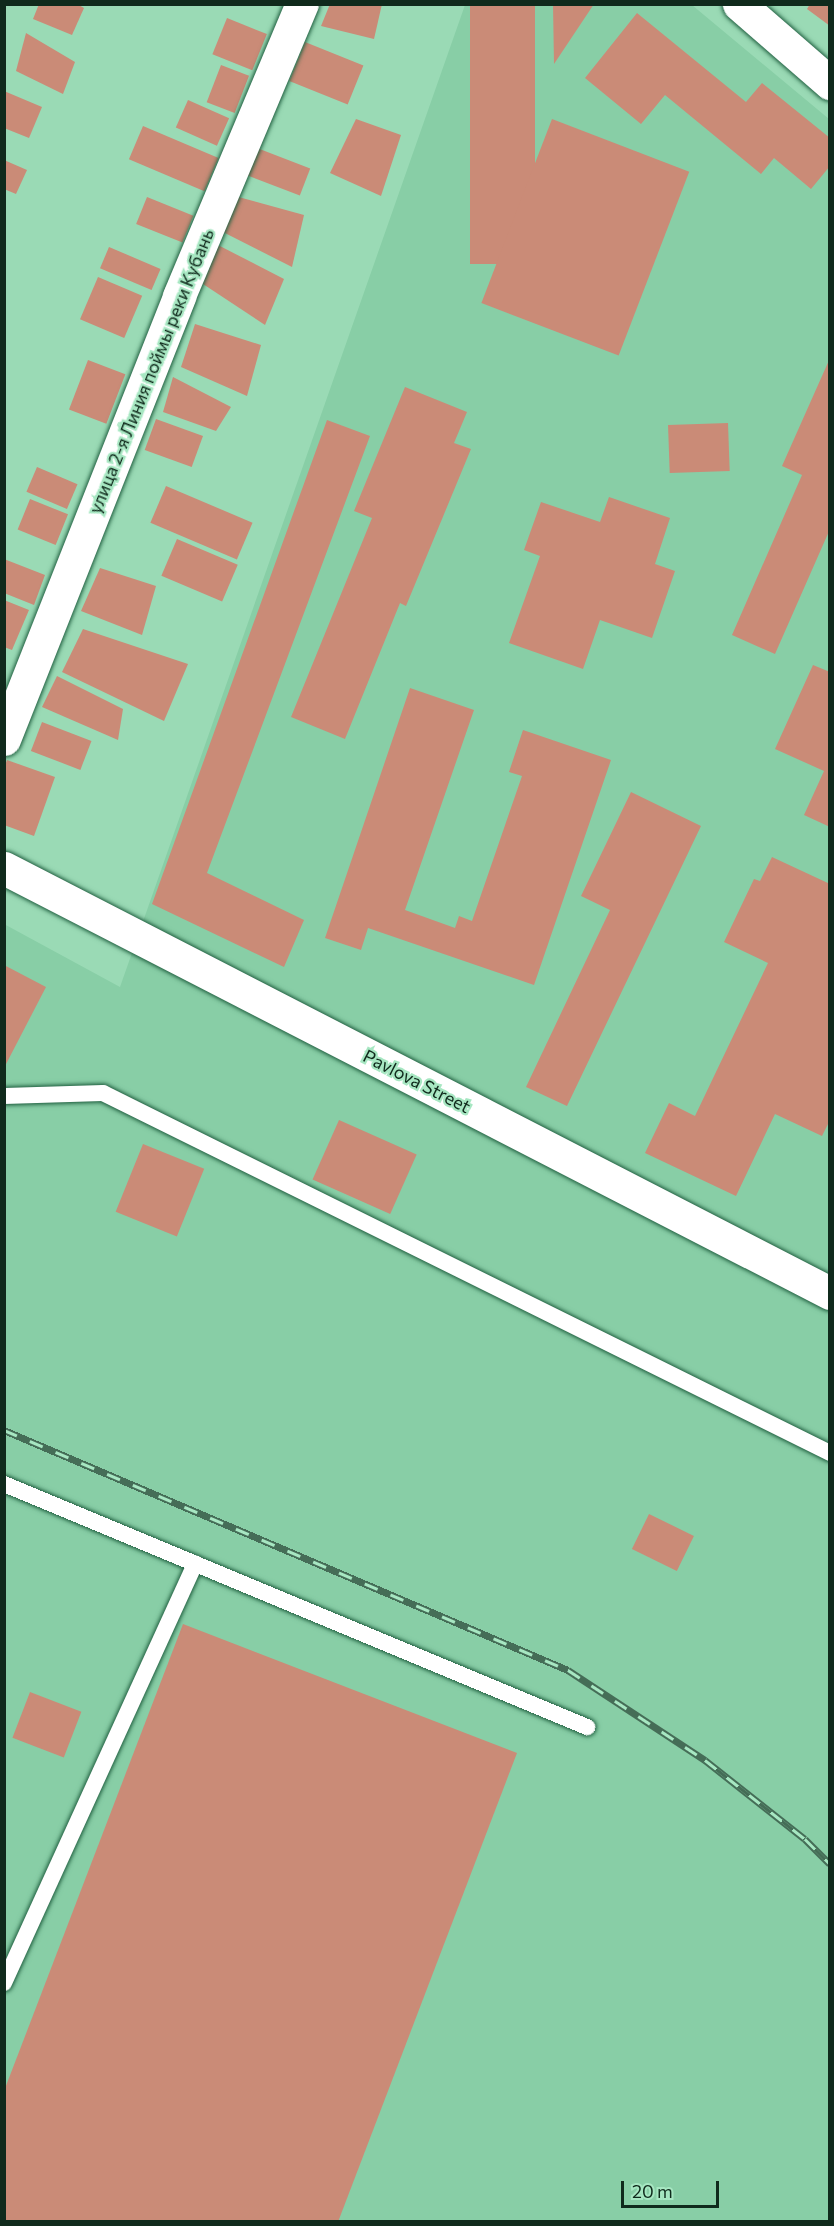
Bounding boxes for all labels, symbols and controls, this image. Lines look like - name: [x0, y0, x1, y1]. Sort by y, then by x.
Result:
- street label: улица 2-я Линия поймы реки Кубань: [84, 226, 218, 516]
- street label: Pavlova Street: [360, 1045, 474, 1117]
- scale bar: [624, 2169, 722, 2207]
- text: 20 m: [632, 2180, 673, 2202]

